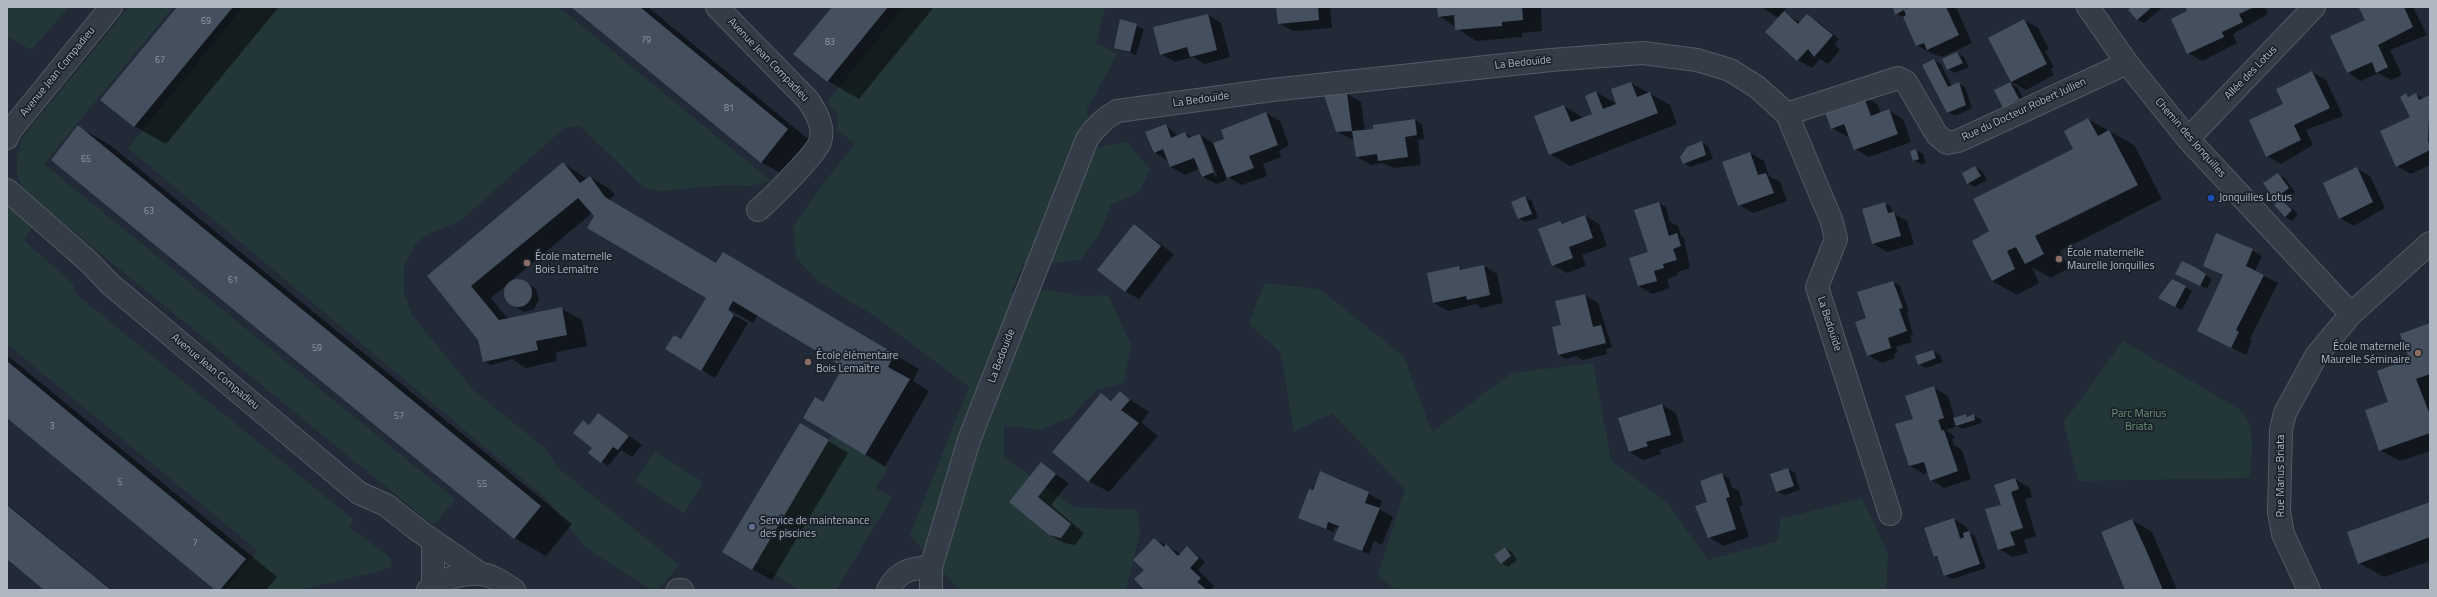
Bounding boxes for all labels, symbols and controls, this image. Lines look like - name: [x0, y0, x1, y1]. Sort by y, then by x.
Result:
- street label: Avenue Jean Compadieu: [725, 15, 811, 105]
- house number: 69: [201, 17, 211, 27]
- street label: Avenue Jean Compadieu: [18, 25, 98, 119]
- house number: 79: [641, 36, 651, 46]
- house number: 83: [825, 38, 835, 48]
- street label: Allée des Lotus: [2222, 43, 2280, 103]
- street label: La Bedouïde: [1494, 53, 1552, 73]
- house number: 67: [155, 56, 165, 66]
- street label: Rue du Docteur Robert Jullien: [1960, 75, 2088, 145]
- street label: La Bedouïde: [1172, 90, 1230, 110]
- street label: Chemin des Jonquilles: [2152, 96, 2228, 180]
- house number: 81: [724, 104, 734, 114]
- house number: 65: [81, 155, 91, 165]
- place label: Jonquilles Lotus: [2219, 191, 2292, 205]
- marker: Jonquilles Lotus: [2206, 193, 2216, 203]
- house number: 63: [144, 207, 154, 217]
- place label: École maternelle Maurelle Jonquilles: [2067, 246, 2155, 272]
- place label: École maternelle Bois Lemaître: [535, 250, 612, 276]
- marker: École maternelle Maurelle Jonquilles: [2054, 254, 2064, 264]
- marker: École maternelle Bois Lemaître: [522, 258, 532, 268]
- house number: 61: [228, 276, 238, 286]
- street label: La Bedouïde: [1814, 295, 1844, 353]
- street label: La Bedouïde: [986, 327, 1018, 385]
- street label: Avenue Jean Compadieu: [168, 331, 262, 413]
- place label: École maternelle Maurelle Séminaire: [2321, 340, 2410, 366]
- house number: 59: [312, 344, 322, 354]
- marker: École maternelle Maurelle Séminaire: [2413, 348, 2423, 358]
- place label: École élémentaire Bois Lemaître: [816, 349, 898, 375]
- marker: École élémentaire Bois Lemaître: [803, 357, 813, 367]
- park label: Parc Marius Briata: [2112, 407, 2166, 433]
- house number: 57: [394, 412, 404, 422]
- house number: 3: [49, 422, 55, 432]
- street label: Rue Marius Briata: [2274, 435, 2288, 517]
- house number: 5: [117, 478, 123, 488]
- house number: 55: [477, 480, 487, 490]
- place label: Service de maintenance des piscines: [760, 514, 870, 540]
- marker: Service de maintenance des piscines: [747, 522, 757, 532]
- house number: 7: [192, 539, 198, 549]

